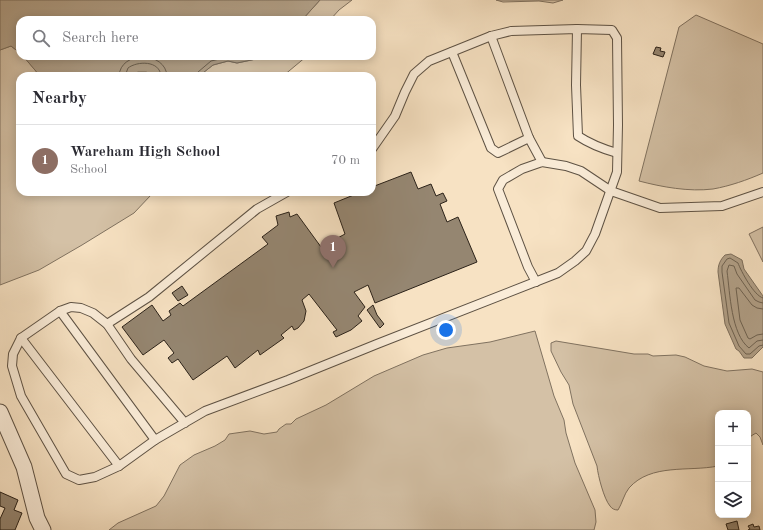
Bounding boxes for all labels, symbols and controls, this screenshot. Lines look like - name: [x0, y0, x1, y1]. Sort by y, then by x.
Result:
- search box: [16, 16, 376, 60]
- icon: search: [30, 27, 52, 49]
- text: Search here: [62, 31, 139, 46]
- text: Nearby: [32, 90, 87, 107]
- text: Wareham High School: [70, 145, 220, 160]
- text: 1: [41, 154, 49, 167]
- text: 70 m: [331, 154, 360, 167]
- text: School: [70, 163, 107, 176]
- pin: 1: [320, 235, 346, 268]
- your location: [436, 320, 456, 340]
- map controls: [715, 410, 751, 518]
- button: +: [715, 410, 751, 446]
- button: −: [715, 446, 751, 482]
- button: layers: [715, 482, 751, 518]

